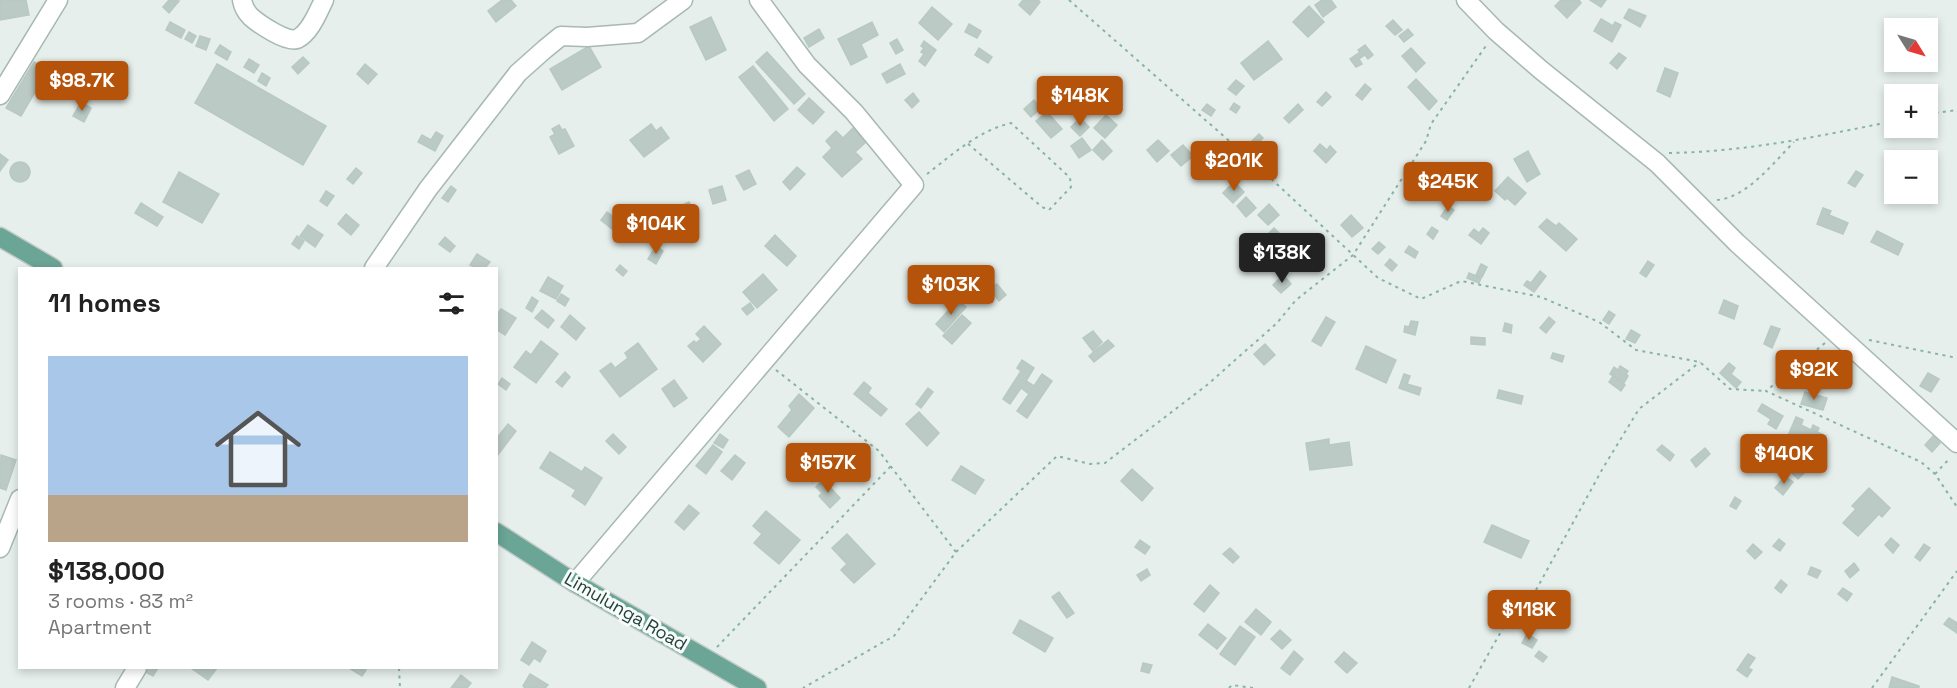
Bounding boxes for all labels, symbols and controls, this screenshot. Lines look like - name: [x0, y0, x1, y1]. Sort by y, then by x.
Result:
- north arrow: [1884, 18, 1938, 72]
- map controls: [1884, 18, 1938, 204]
- pin: $98.7K: [33, 61, 131, 112]
- text: $98.7K: [49, 67, 115, 93]
- pin: $148K: [1038, 76, 1122, 127]
- text: $148K: [1051, 82, 1109, 108]
- button: +: [1884, 84, 1938, 138]
- pin: $201K: [1192, 141, 1276, 192]
- text: $201K: [1205, 147, 1263, 173]
- button: −: [1884, 150, 1938, 204]
- pin: $245K: [1406, 162, 1490, 213]
- text: $245K: [1418, 168, 1478, 194]
- pin: $104K: [614, 204, 698, 255]
- text: $104K: [626, 210, 686, 236]
- pin: $138K: [1240, 233, 1324, 284]
- text: $138K: [1253, 239, 1311, 265]
- pin: $103K: [909, 265, 993, 316]
- text: $103K: [922, 271, 980, 297]
- text: 11 homes: [48, 286, 161, 320]
- icon: filters: [435, 287, 468, 320]
- pin: $92K: [1778, 350, 1850, 401]
- text: $92K: [1790, 356, 1838, 382]
- icon: home: [204, 395, 312, 503]
- pin: $140K: [1742, 434, 1826, 485]
- text: $140K: [1754, 440, 1814, 466]
- pin: $157K: [786, 443, 870, 494]
- text: $157K: [800, 449, 856, 475]
- text: $138,000: [48, 554, 165, 588]
- street label: Limulunga Road: [561, 567, 691, 655]
- text: 3 rooms · 83 m²: [48, 588, 193, 614]
- pin: $118K: [1487, 590, 1571, 641]
- text: $118K: [1502, 596, 1556, 622]
- text: Apartment: [48, 614, 152, 640]

